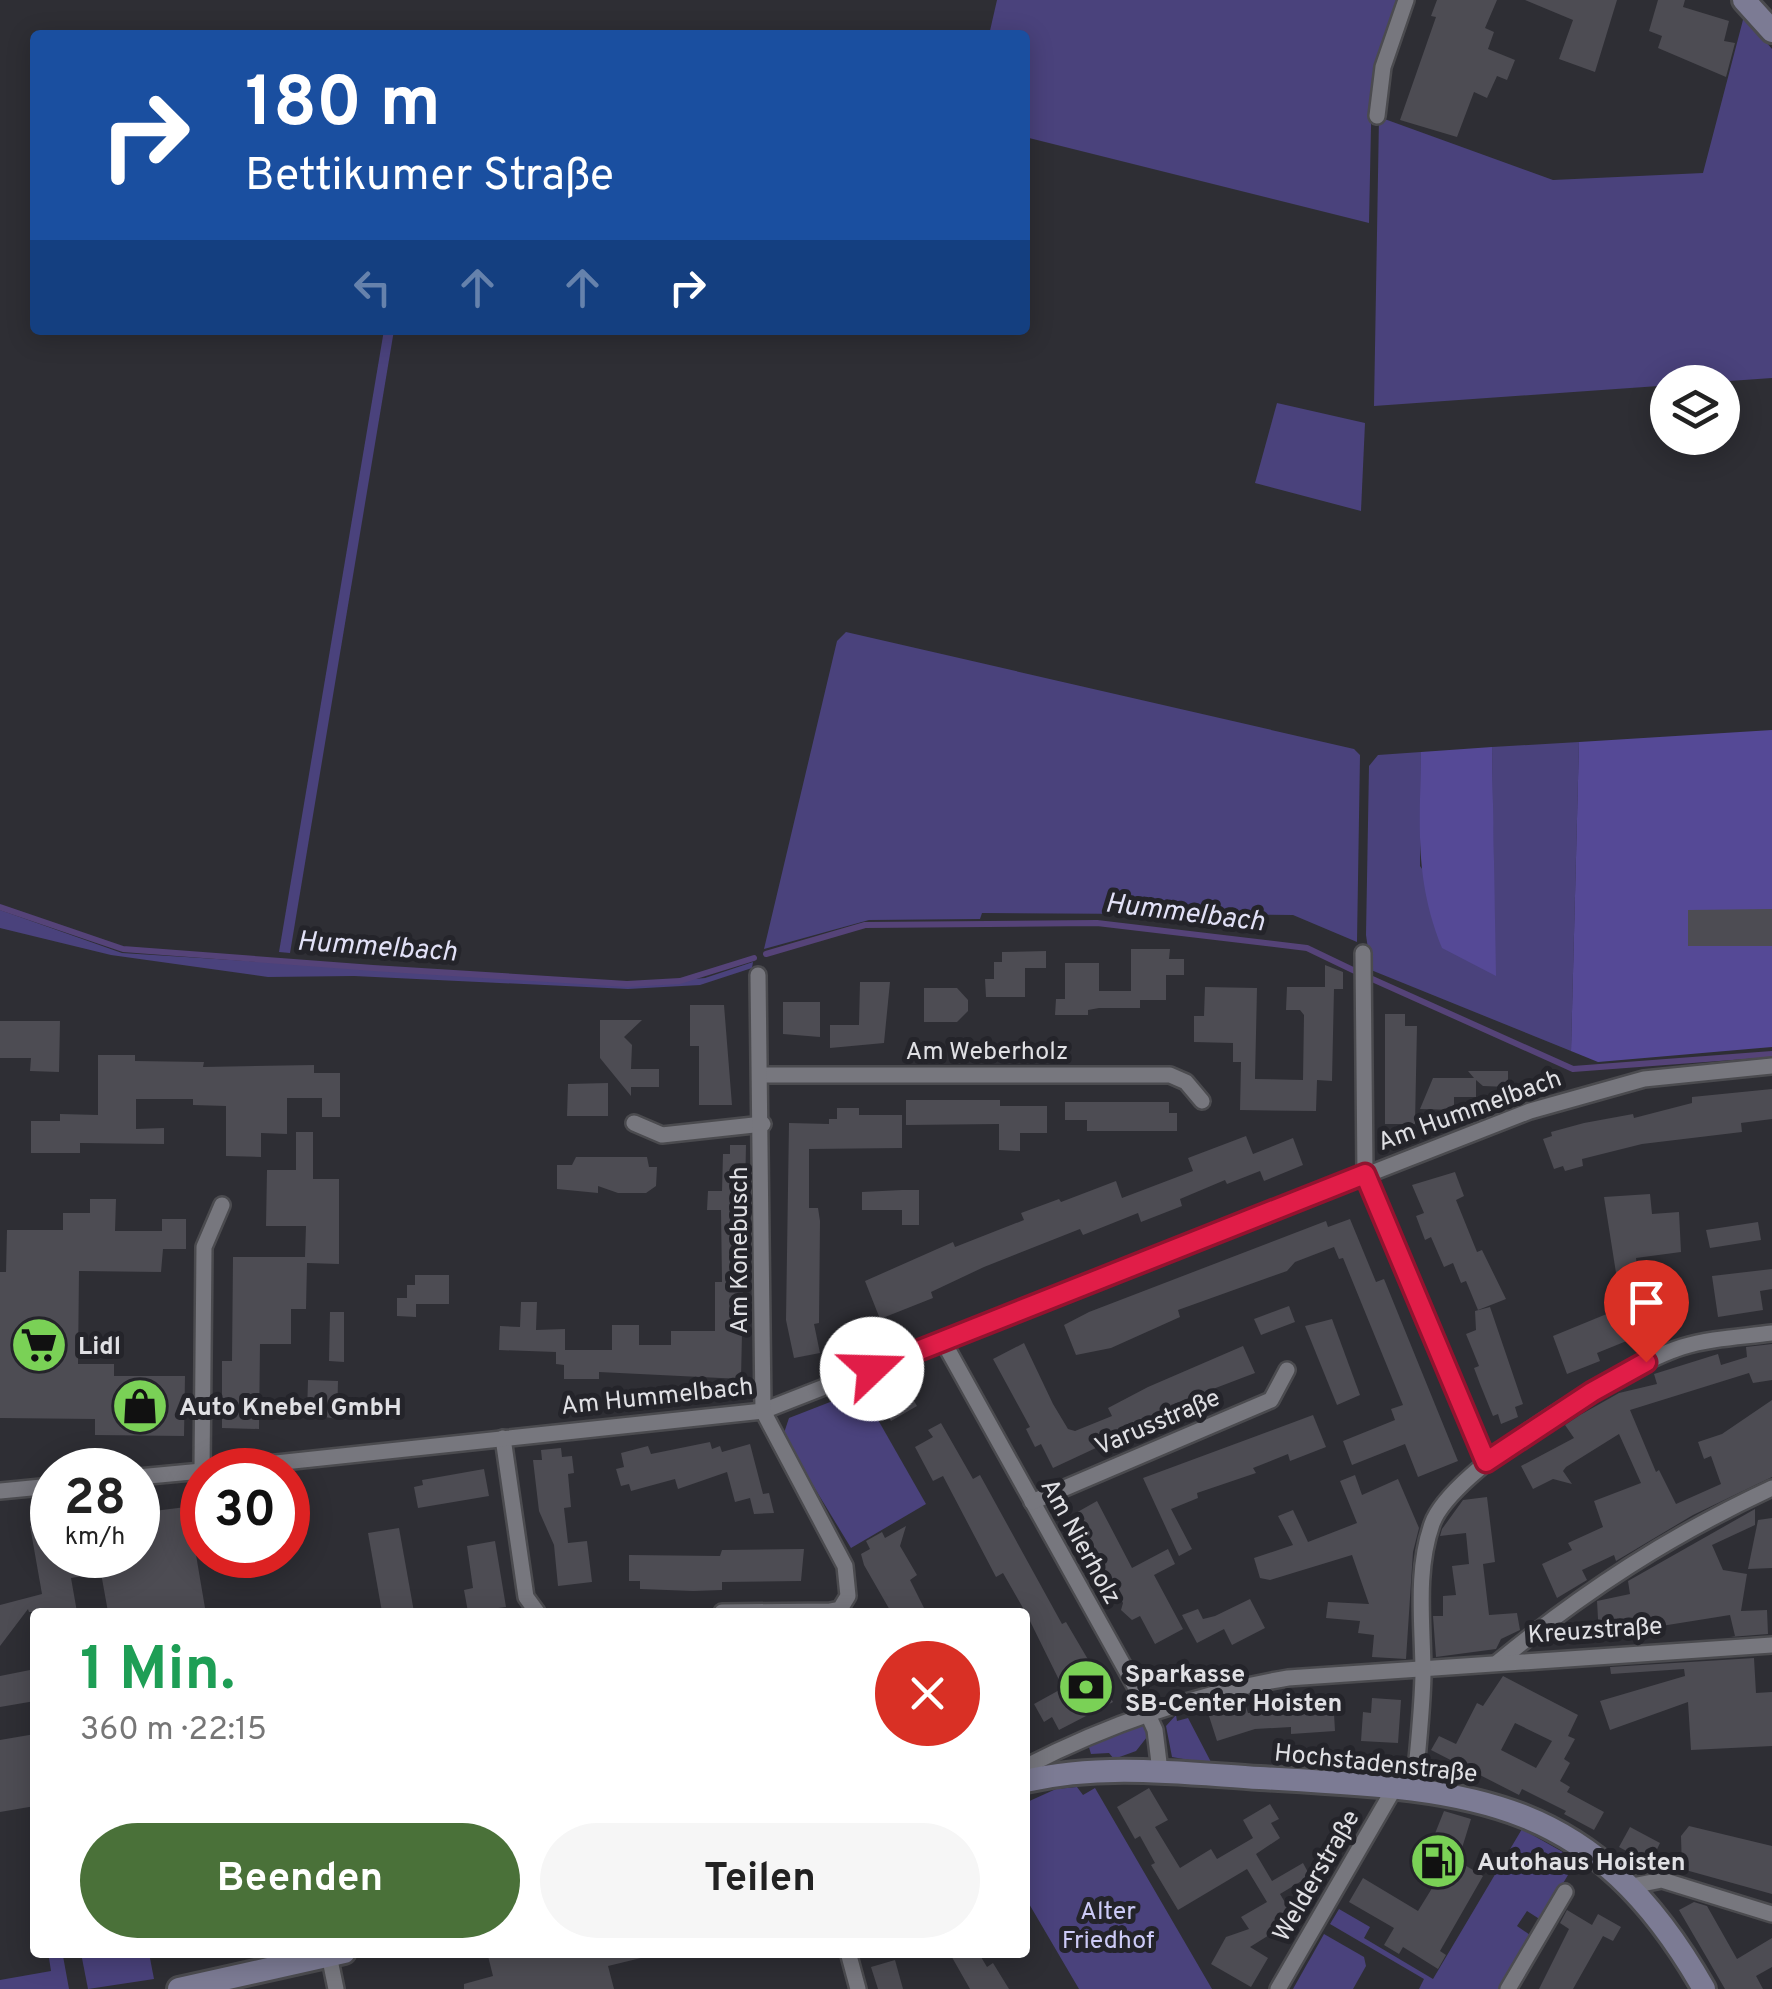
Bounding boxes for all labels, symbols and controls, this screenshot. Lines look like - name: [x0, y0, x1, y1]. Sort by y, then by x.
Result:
- text: 180 m: [245, 62, 441, 151]
- icon: right: [80, 70, 210, 200]
- text: Bettikumer Straße: [245, 149, 614, 206]
- icon: left: [345, 260, 400, 315]
- icon: ahead: [450, 260, 505, 315]
- icon: ahead: [555, 260, 610, 315]
- icon: right: [660, 260, 715, 315]
- map controls: [1650, 365, 1740, 455]
- button: layers: [1650, 365, 1740, 455]
- water label: Hummelbach: [1103, 886, 1266, 942]
- water label: Hummelbach: [296, 924, 458, 972]
- street label: Am Weberholz: [906, 1037, 1068, 1069]
- street label: Am Hummelbach: [1374, 1064, 1566, 1160]
- street label: Am Konebusch: [725, 1166, 757, 1334]
- pin: [1604, 1260, 1689, 1363]
- icon: arrive: [1619, 1275, 1674, 1330]
- supermarket icon: Lidl: [9, 1315, 69, 1375]
- position arrow: [820, 1317, 924, 1421]
- place label: Lidl: [78, 1332, 121, 1364]
- street label: Am Hummelbach: [560, 1372, 755, 1424]
- shop icon: Auto Knebel GmbH: [110, 1376, 170, 1436]
- street label: Varusstraße: [1091, 1383, 1226, 1464]
- place label: Auto Knebel GmbH: [179, 1393, 402, 1425]
- speed limit sign: 30: [180, 1448, 310, 1578]
- text: 28: [64, 1469, 126, 1532]
- street label: Am Nierholz: [1032, 1474, 1127, 1611]
- text: km/h: [65, 1522, 125, 1554]
- street label: Kreuzstraße: [1527, 1611, 1664, 1653]
- text: 1 Min.: [80, 1635, 235, 1711]
- button: close: [875, 1641, 980, 1746]
- bank icon: Sparkasse SB-Center Hoisten: [1056, 1657, 1116, 1717]
- place label: Sparkasse SB-Center Hoisten: [1125, 1660, 1342, 1721]
- text: 360 m · 22:15: [80, 1711, 267, 1751]
- street label: Hochstadenstraße: [1273, 1738, 1479, 1792]
- street label: Welderstraße: [1267, 1805, 1368, 1948]
- button: Beenden: [80, 1823, 520, 1938]
- button: Teilen: [540, 1823, 980, 1938]
- fuel station icon: Autohaus Hoisten: [1408, 1831, 1468, 1891]
- place label: Autohaus Hoisten: [1477, 1848, 1685, 1880]
- park label: Alter Friedhof: [1062, 1897, 1154, 1958]

